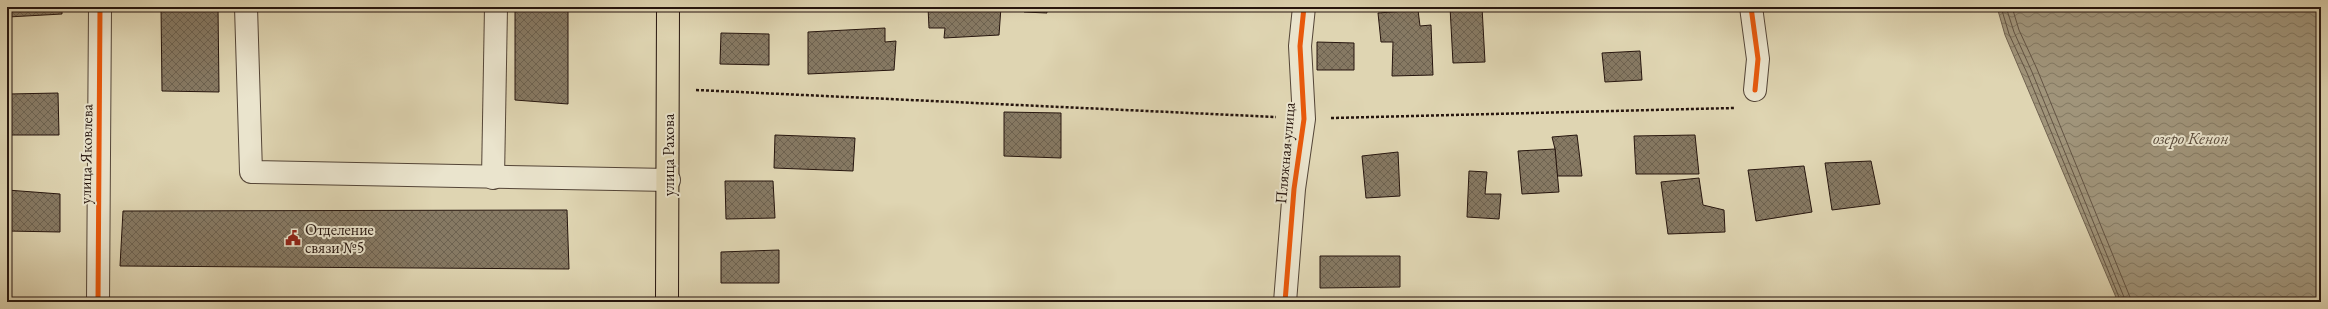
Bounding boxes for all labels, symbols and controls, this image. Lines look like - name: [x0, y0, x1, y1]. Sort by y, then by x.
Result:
- street label: Пляжная улица: [1270, 101, 1300, 205]
- street label: улица Яковлева: [75, 103, 97, 204]
- street label: улица Рахова: [658, 113, 679, 196]
- water label: озеро Кенон: [2153, 127, 2229, 149]
- place label: Отделение связи №5: [305, 219, 374, 258]
- public building icon: Отделение связи №5: [284, 229, 302, 247]

